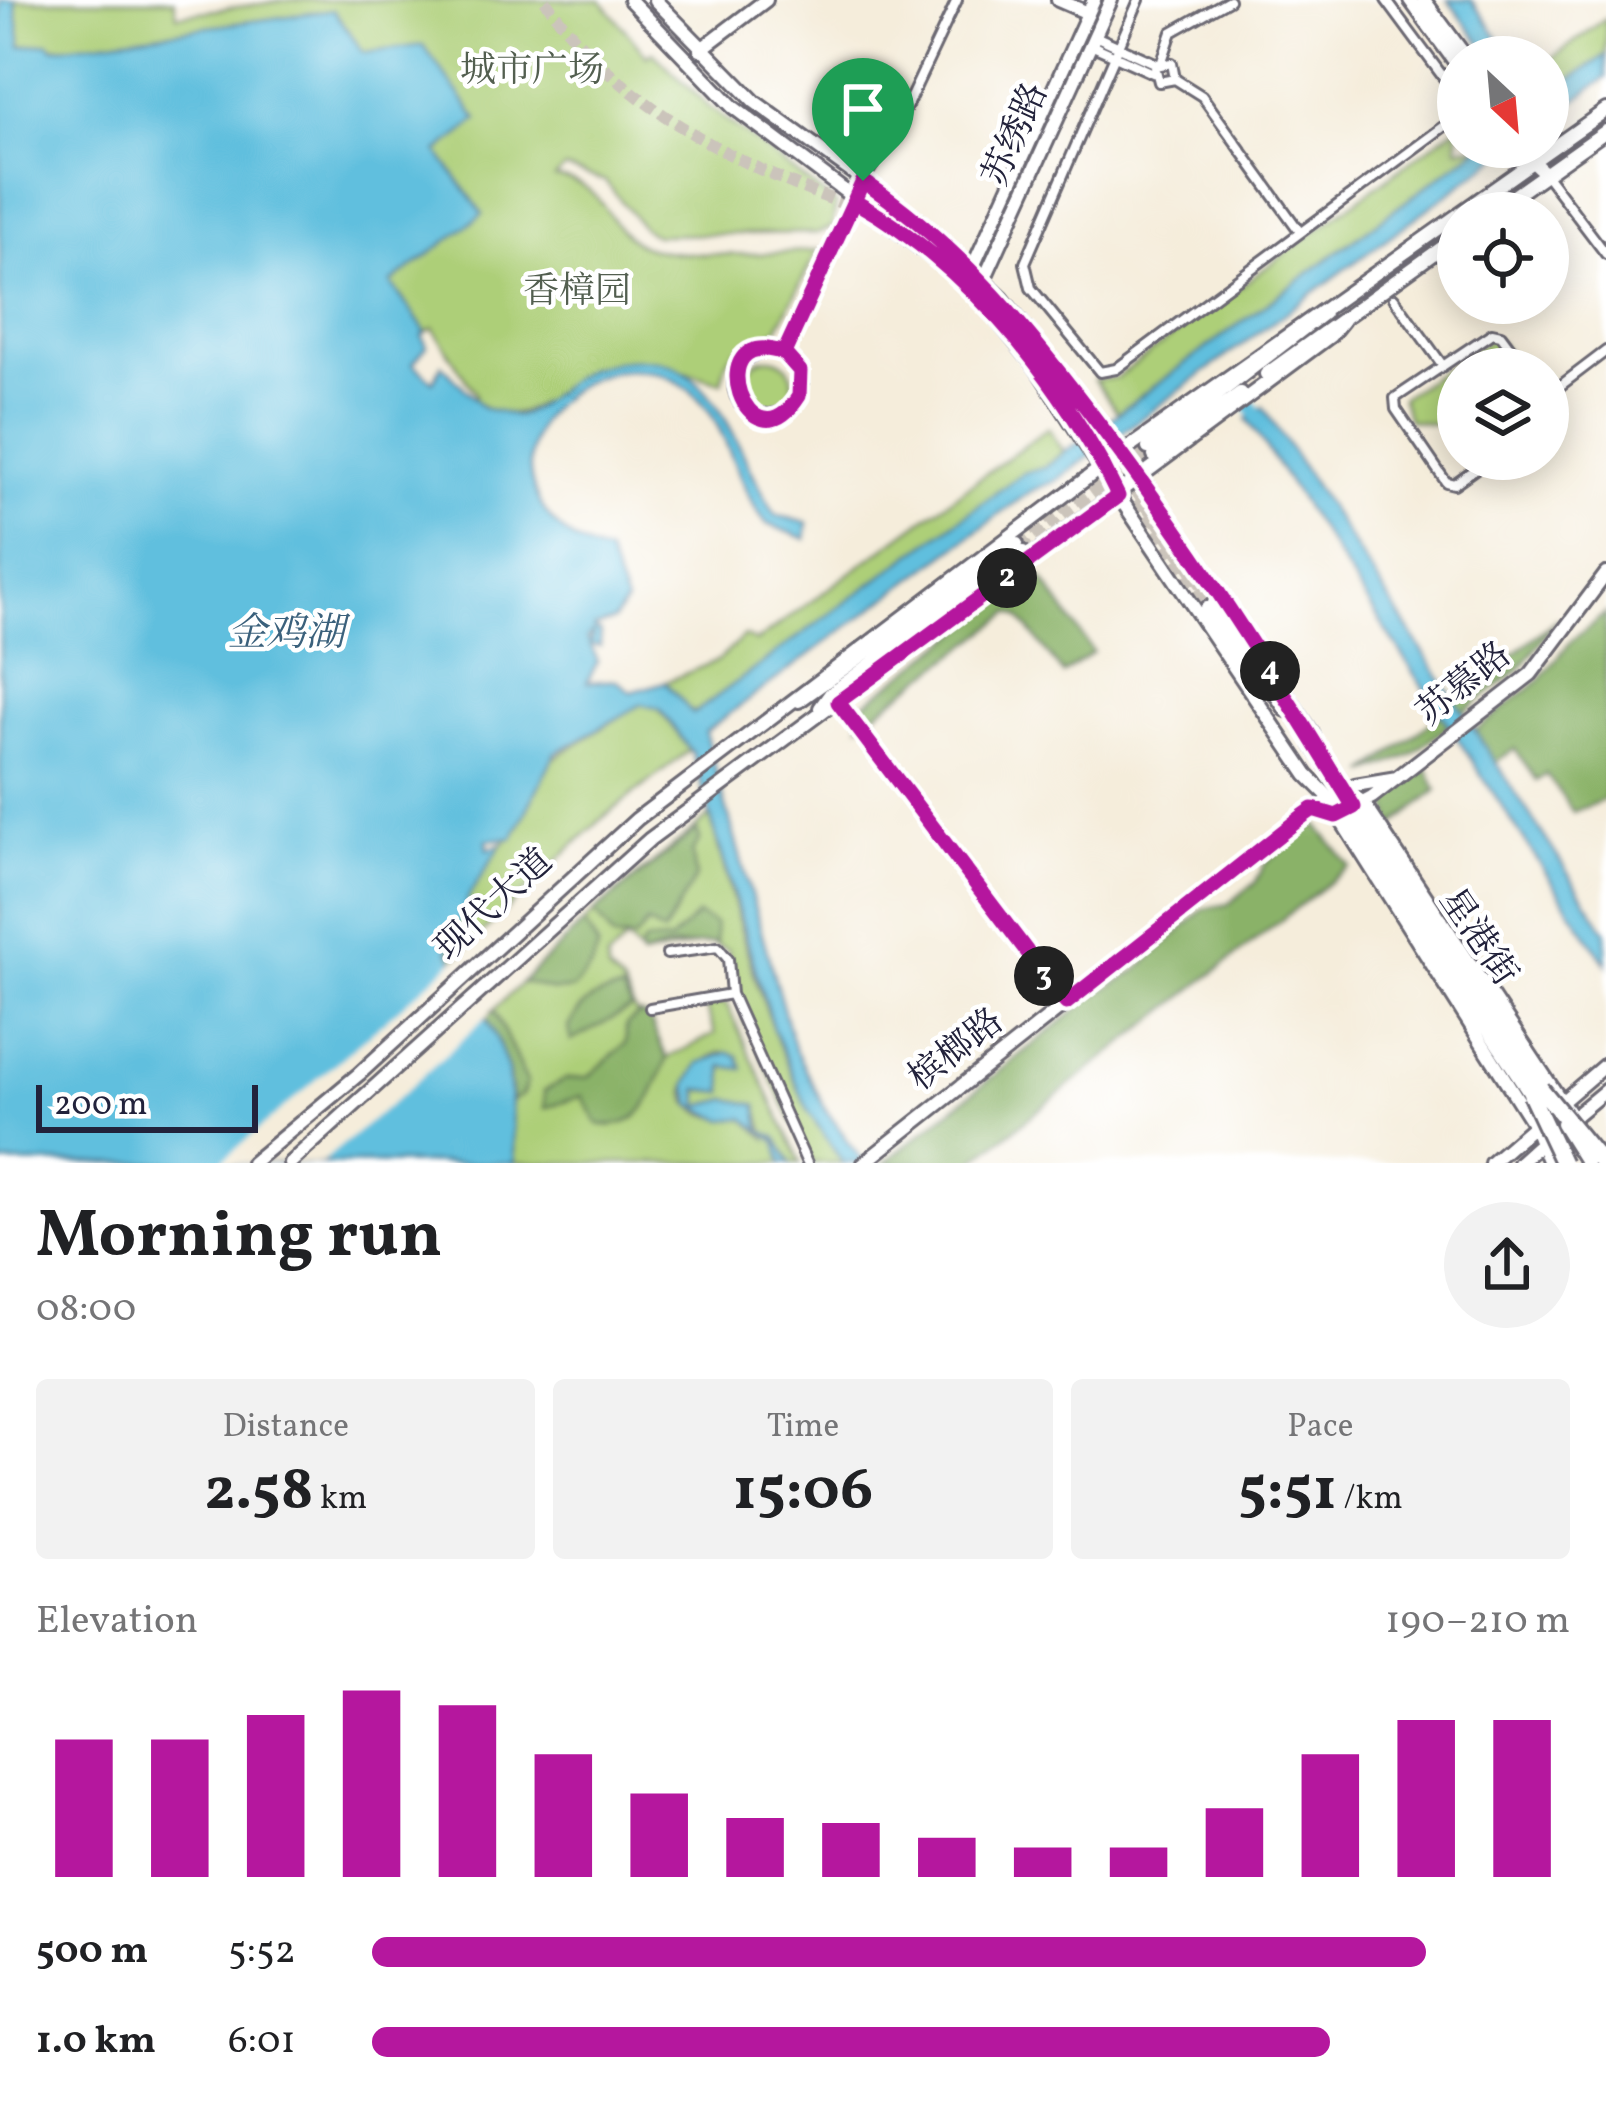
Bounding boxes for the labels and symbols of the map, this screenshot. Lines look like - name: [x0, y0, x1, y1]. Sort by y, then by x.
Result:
- north arrow: [1437, 36, 1569, 168]
- park label: 城市广场: [460, 47, 604, 97]
- pin: [812, 58, 914, 181]
- street label: 苏绣路: [972, 75, 1062, 195]
- park label: 香樟园: [523, 268, 631, 318]
- pin: 2: [977, 548, 1037, 608]
- water label: 金鸡湖: [227, 608, 350, 662]
- street label: 苏慕路: [1407, 632, 1523, 738]
- pin: 4: [1240, 641, 1300, 701]
- street label: 现代大道: [425, 839, 565, 973]
- street label: 星港街: [1426, 879, 1528, 997]
- pin: 3: [1014, 946, 1074, 1006]
- street label: 槟榔路: [899, 998, 1015, 1104]
- scale bar: [36, 1079, 258, 1132]

